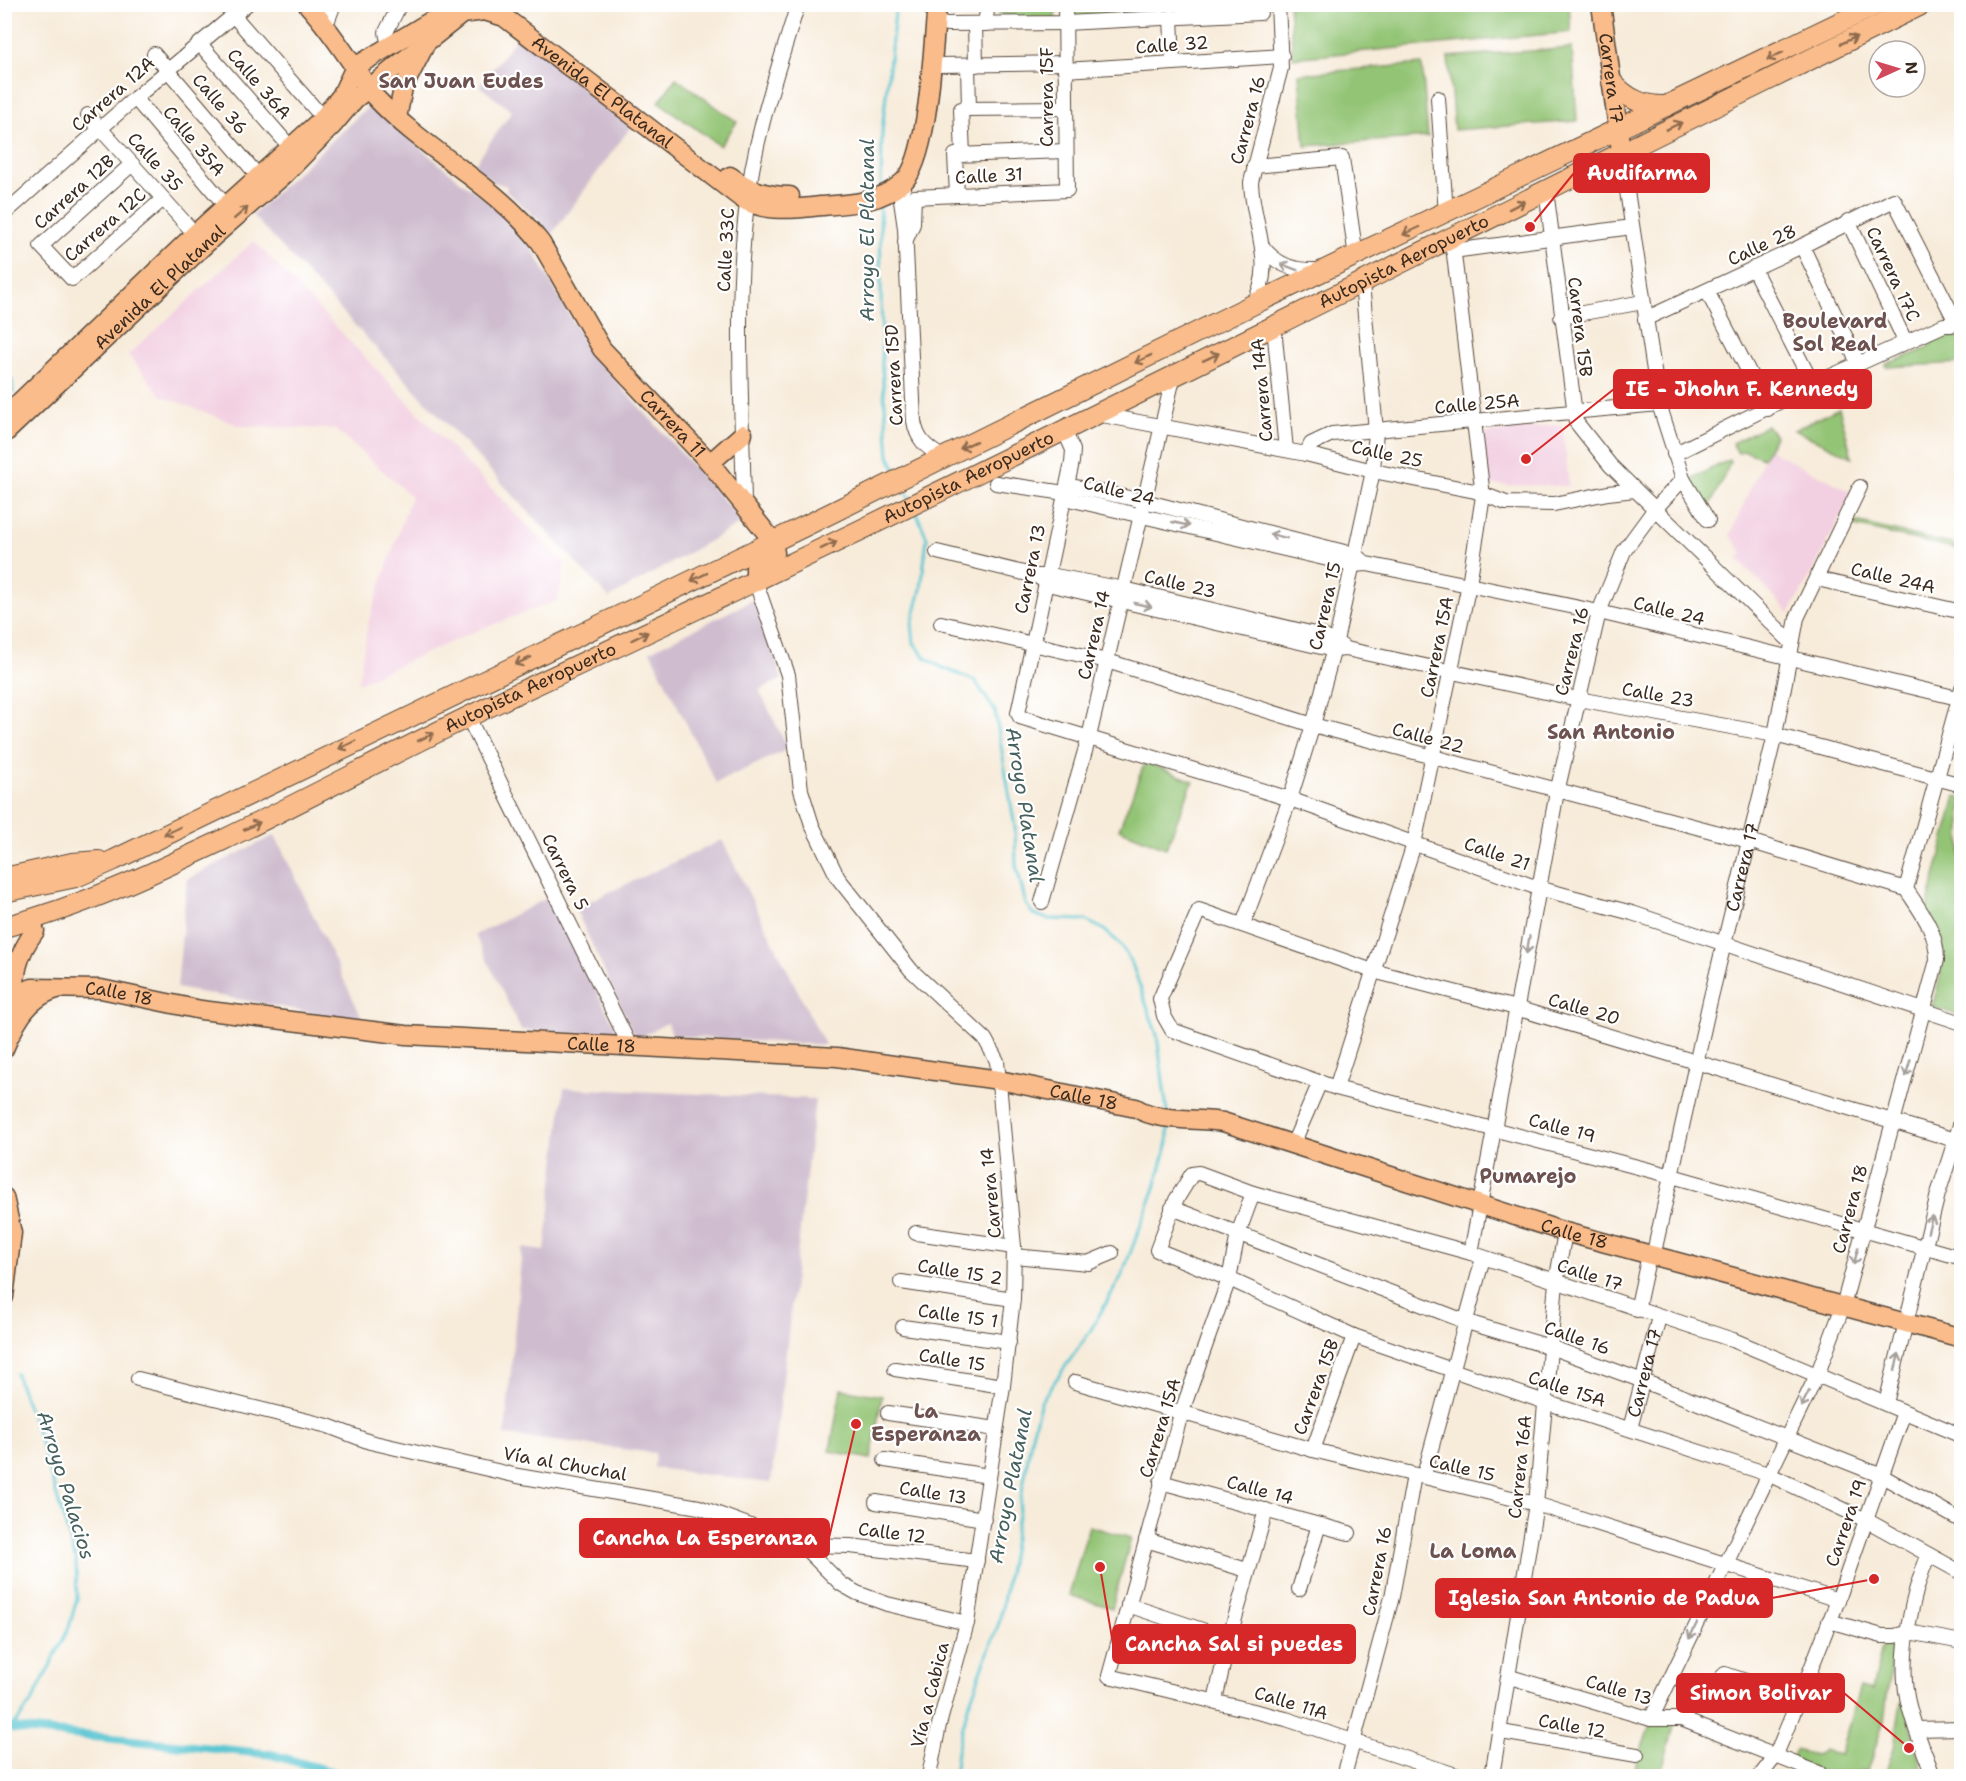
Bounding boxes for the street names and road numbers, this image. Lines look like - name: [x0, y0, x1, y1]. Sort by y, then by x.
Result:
- street label: Avenida El Platanal: [527, 30, 679, 154]
- street label: Calle 32: [1135, 30, 1209, 60]
- street label: Carrera 17: [1593, 32, 1629, 125]
- street label: Calle 36A: [222, 44, 296, 124]
- street label: Carrera 15F: [1035, 47, 1059, 147]
- street label: Carrera 12A: [66, 51, 160, 137]
- street label: Calle 36: [187, 68, 253, 140]
- street label: Carrera 16: [1225, 73, 1271, 167]
- street label: Calle 35A: [157, 101, 231, 181]
- street label: Calle 35: [122, 127, 188, 197]
- street label: Carrera 12B: [28, 149, 120, 235]
- street label: Calle 31: [954, 162, 1024, 190]
- street label: Carrera 12C: [59, 183, 151, 267]
- street label: Calle 33C: [712, 207, 740, 293]
- street label: Autopista Aeropuerto: [1315, 209, 1493, 314]
- street label: Avenida El Platanal: [89, 219, 231, 355]
- street label: Calle 28: [1724, 219, 1800, 271]
- street label: Carrera 17C: [1861, 223, 1925, 325]
- street label: Carrera 15B: [1562, 276, 1598, 378]
- street label: Carrera 15D: [879, 323, 909, 426]
- street label: Carrera 14A: [1246, 337, 1278, 443]
- street label: Carrera 11: [634, 384, 711, 463]
- street label: Calle 25A: [1433, 388, 1521, 420]
- street label: Autopista Aeropuerto: [879, 425, 1058, 529]
- street label: Calle 25: [1349, 435, 1425, 473]
- street label: Calle 24: [1081, 471, 1157, 511]
- street label: Carrera 13: [1009, 522, 1051, 616]
- street label: Calle 24A: [1848, 557, 1938, 599]
- street label: Carrera 15: [1303, 559, 1347, 653]
- street label: Calle 23: [1142, 564, 1218, 604]
- street label: Carrera 14: [1072, 588, 1116, 682]
- street label: Calle 24: [1631, 591, 1707, 631]
- street label: Carrera 15A: [1415, 594, 1459, 700]
- street label: Carrera 16: [1549, 604, 1595, 698]
- street label: Autopista Aeropuerto: [440, 637, 620, 739]
- street label: Calle 23: [1620, 677, 1696, 713]
- street label: Calle 22: [1390, 717, 1466, 759]
- street label: Carrera 17: [1720, 820, 1765, 914]
- street label: Carrera 5: [536, 830, 594, 914]
- street label: Calle 21: [1461, 832, 1533, 876]
- street label: Calle 18: [85, 976, 155, 1012]
- street label: Calle 20: [1545, 987, 1623, 1031]
- street label: Calle 18: [566, 1031, 636, 1059]
- street label: Calle 18: [1048, 1079, 1120, 1116]
- street label: Calle 19: [1526, 1108, 1598, 1148]
- street label: Carrera 14: [975, 1147, 1007, 1239]
- street label: Carrera 18: [1827, 1162, 1873, 1256]
- street label: Calle 18: [1538, 1213, 1611, 1255]
- street label: Calle 15 2: [916, 1253, 1004, 1291]
- street label: Calle 17: [1554, 1253, 1626, 1297]
- street label: Calle 15 1: [916, 1298, 1000, 1334]
- street label: Calle 16: [1541, 1316, 1613, 1360]
- street label: Carrera 17: [1622, 1326, 1668, 1420]
- street label: Carrera 15B: [1288, 1336, 1344, 1438]
- street label: Calle 15: [917, 1343, 987, 1377]
- street label: Calle 15A: [1525, 1365, 1609, 1413]
- street label: Carrera 15A: [1133, 1375, 1187, 1481]
- street label: Carrera 16A: [1503, 1414, 1537, 1520]
- street label: Vía al Chuchal: [501, 1441, 629, 1487]
- street label: Calle 15: [1427, 1449, 1497, 1487]
- street label: Calle 14: [1224, 1470, 1296, 1510]
- street label: Calle 13: [897, 1476, 969, 1510]
- street label: Carrera 19: [1820, 1476, 1872, 1570]
- street label: Calle 12: [857, 1517, 927, 1549]
- street label: Carrera 16: [1357, 1524, 1397, 1618]
- street label: Vía a Cabica: [905, 1639, 955, 1751]
- street label: Calle 13: [1583, 1669, 1655, 1711]
- street label: Calle 11A: [1251, 1680, 1331, 1726]
- street label: Calle 12: [1536, 1708, 1608, 1744]

